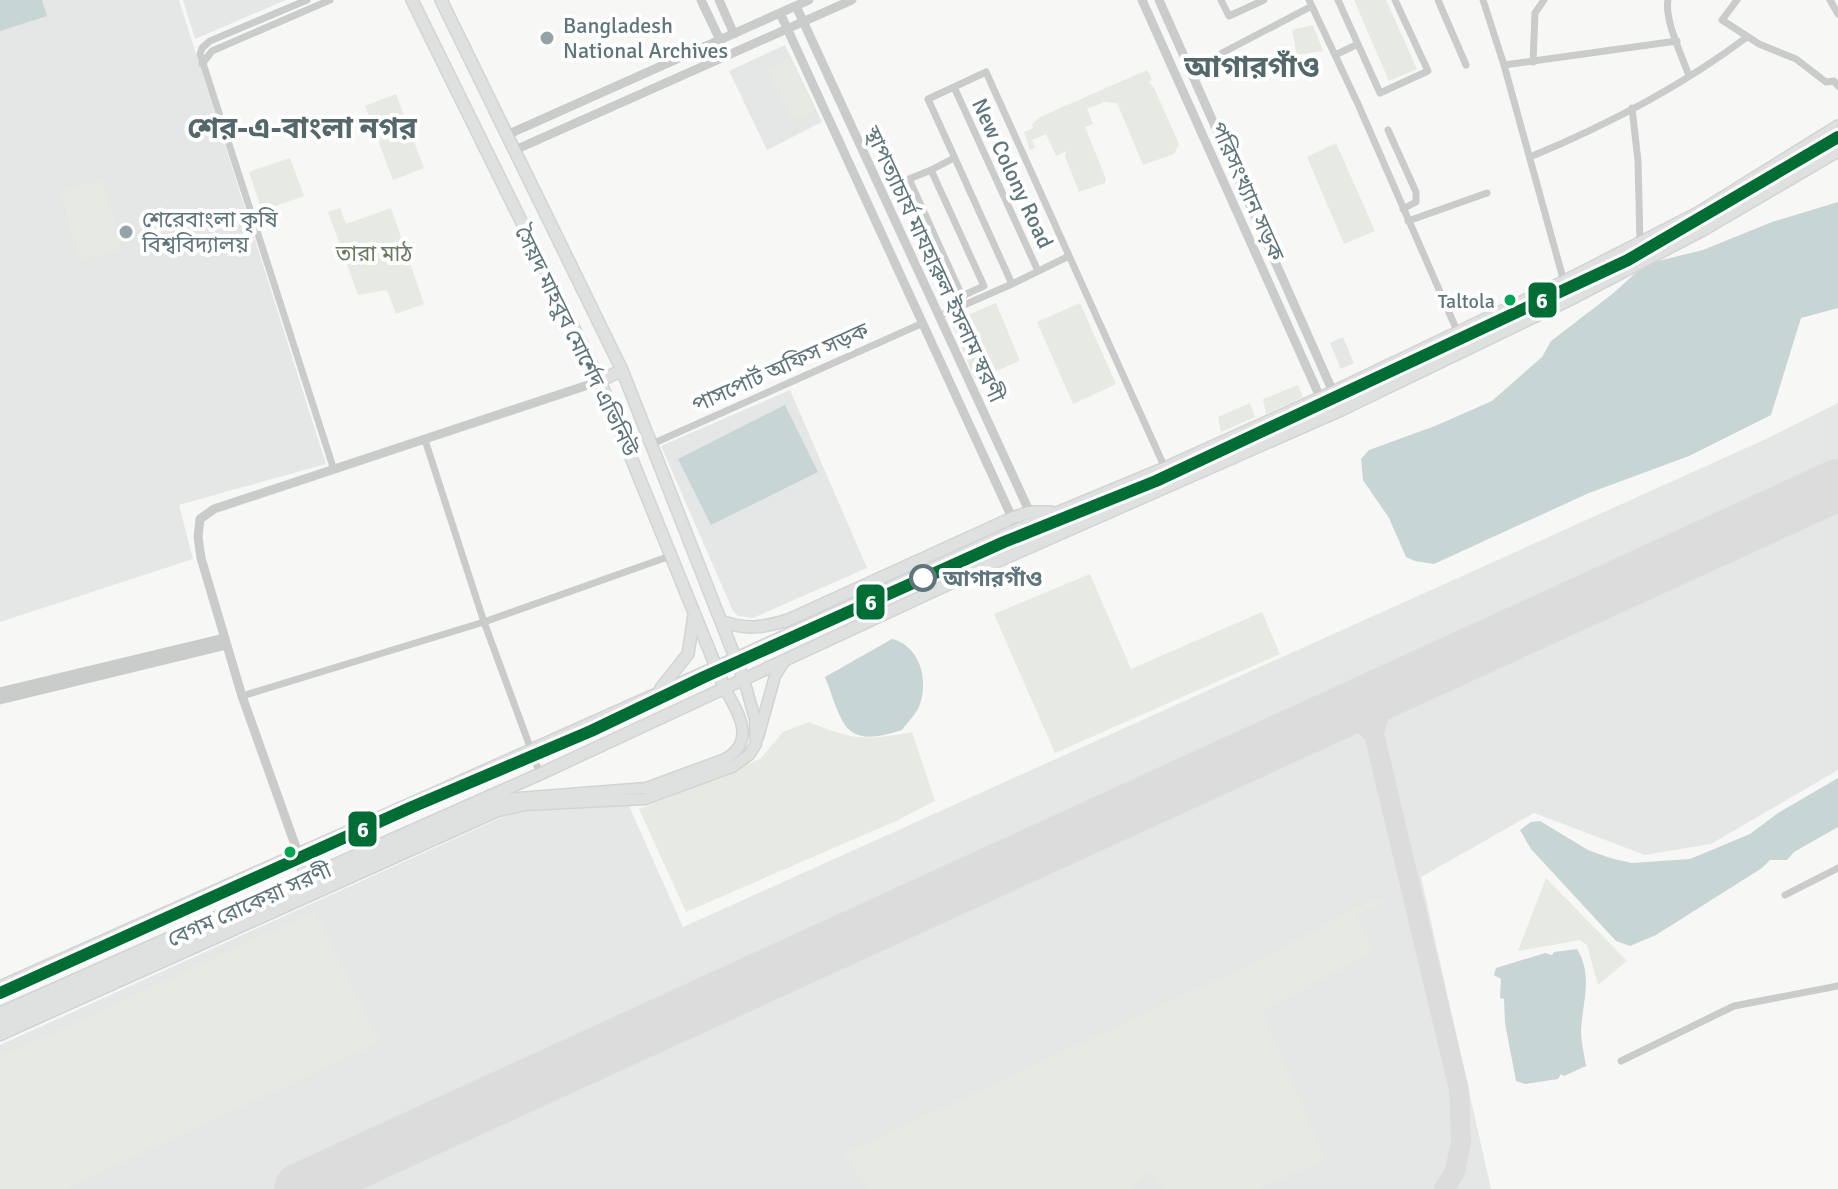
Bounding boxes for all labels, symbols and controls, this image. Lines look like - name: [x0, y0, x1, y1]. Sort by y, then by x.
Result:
- place label: Bangladesh National Archives: [563, 12, 728, 64]
- marker: Bangladesh National Archives: [538, 29, 556, 47]
- district label: আগারগাঁও: [1183, 49, 1320, 86]
- street label: New Colony Road: [966, 94, 1059, 253]
- district label: শের-এ-বাংলা নগর: [187, 110, 418, 147]
- street label: পরিসংখ্যান সড়ক: [1205, 117, 1290, 265]
- street label: স্থাপত্যাচার্য মাযহারুল ইসলাম স্বরণী: [858, 121, 1011, 408]
- place label: শেরেবাংলা কৃষি বিশ্ববিদ্যালয়: [141, 206, 278, 258]
- street label: সৈয়দ মাহবুব মোর্শেদ এভিনিউ: [509, 221, 644, 461]
- marker: শেরেবাংলা কৃষি বিশ্ববিদ্যালয়: [117, 223, 135, 241]
- park label: তারা মাঠ: [335, 240, 413, 267]
- line badge: 6: [1527, 281, 1558, 319]
- text: 6: [1536, 287, 1548, 314]
- place label: Taltola: [1438, 289, 1495, 314]
- marker: Taltola: [1502, 292, 1518, 308]
- street label: পাসপোর্ট অফিস সড়ক: [688, 316, 873, 419]
- marker: আগারগাঁও: [910, 565, 936, 591]
- place label: আগারগাঁও: [942, 565, 1042, 592]
- line badge: 6: [855, 583, 886, 621]
- text: 6: [865, 589, 877, 616]
- line badge: 6: [347, 810, 378, 848]
- text: 6: [357, 816, 369, 843]
- unlabelled marker: [282, 844, 298, 860]
- street label: বেগম রোকেয়া সরণী: [163, 856, 337, 953]

